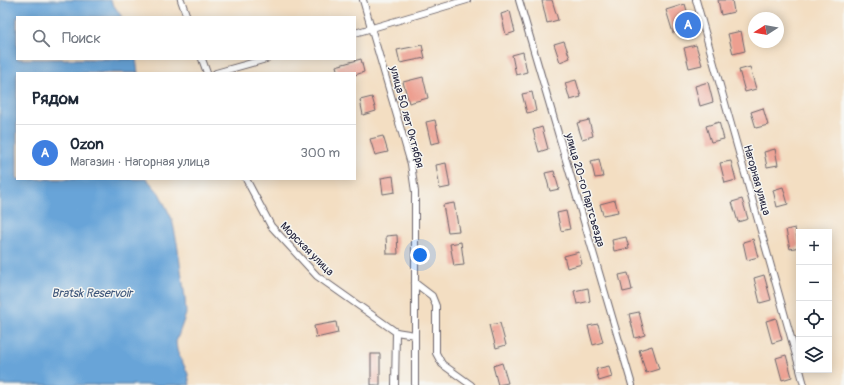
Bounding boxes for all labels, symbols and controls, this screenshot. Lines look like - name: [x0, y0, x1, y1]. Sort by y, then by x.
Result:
- pin: A: [675, 10, 701, 40]
- north arrow: [748, 12, 784, 48]
- search box: [16, 16, 356, 60]
- icon: search: [30, 27, 52, 49]
- text: Поиск: [62, 29, 101, 48]
- street label: улица 50 лет Октября: [387, 64, 427, 169]
- text: Рядом: [32, 88, 79, 109]
- street label: улица 20-го Партсъезда: [562, 131, 607, 248]
- text: Ozon: [70, 135, 104, 154]
- street label: Нагорная улица: [741, 143, 773, 217]
- text: A: [41, 145, 49, 161]
- text: 300 m: [301, 145, 340, 161]
- text: Магазин · Нагорная улица: [70, 154, 210, 170]
- street label: Морская улица: [278, 220, 336, 278]
- map controls: [796, 229, 832, 373]
- button: +: [796, 229, 832, 265]
- your location: [410, 245, 430, 265]
- button: −: [796, 265, 832, 301]
- water label: Bratsk Reservoir: [52, 286, 134, 301]
- button: locate: [796, 301, 832, 337]
- button: layers: [796, 337, 832, 373]

